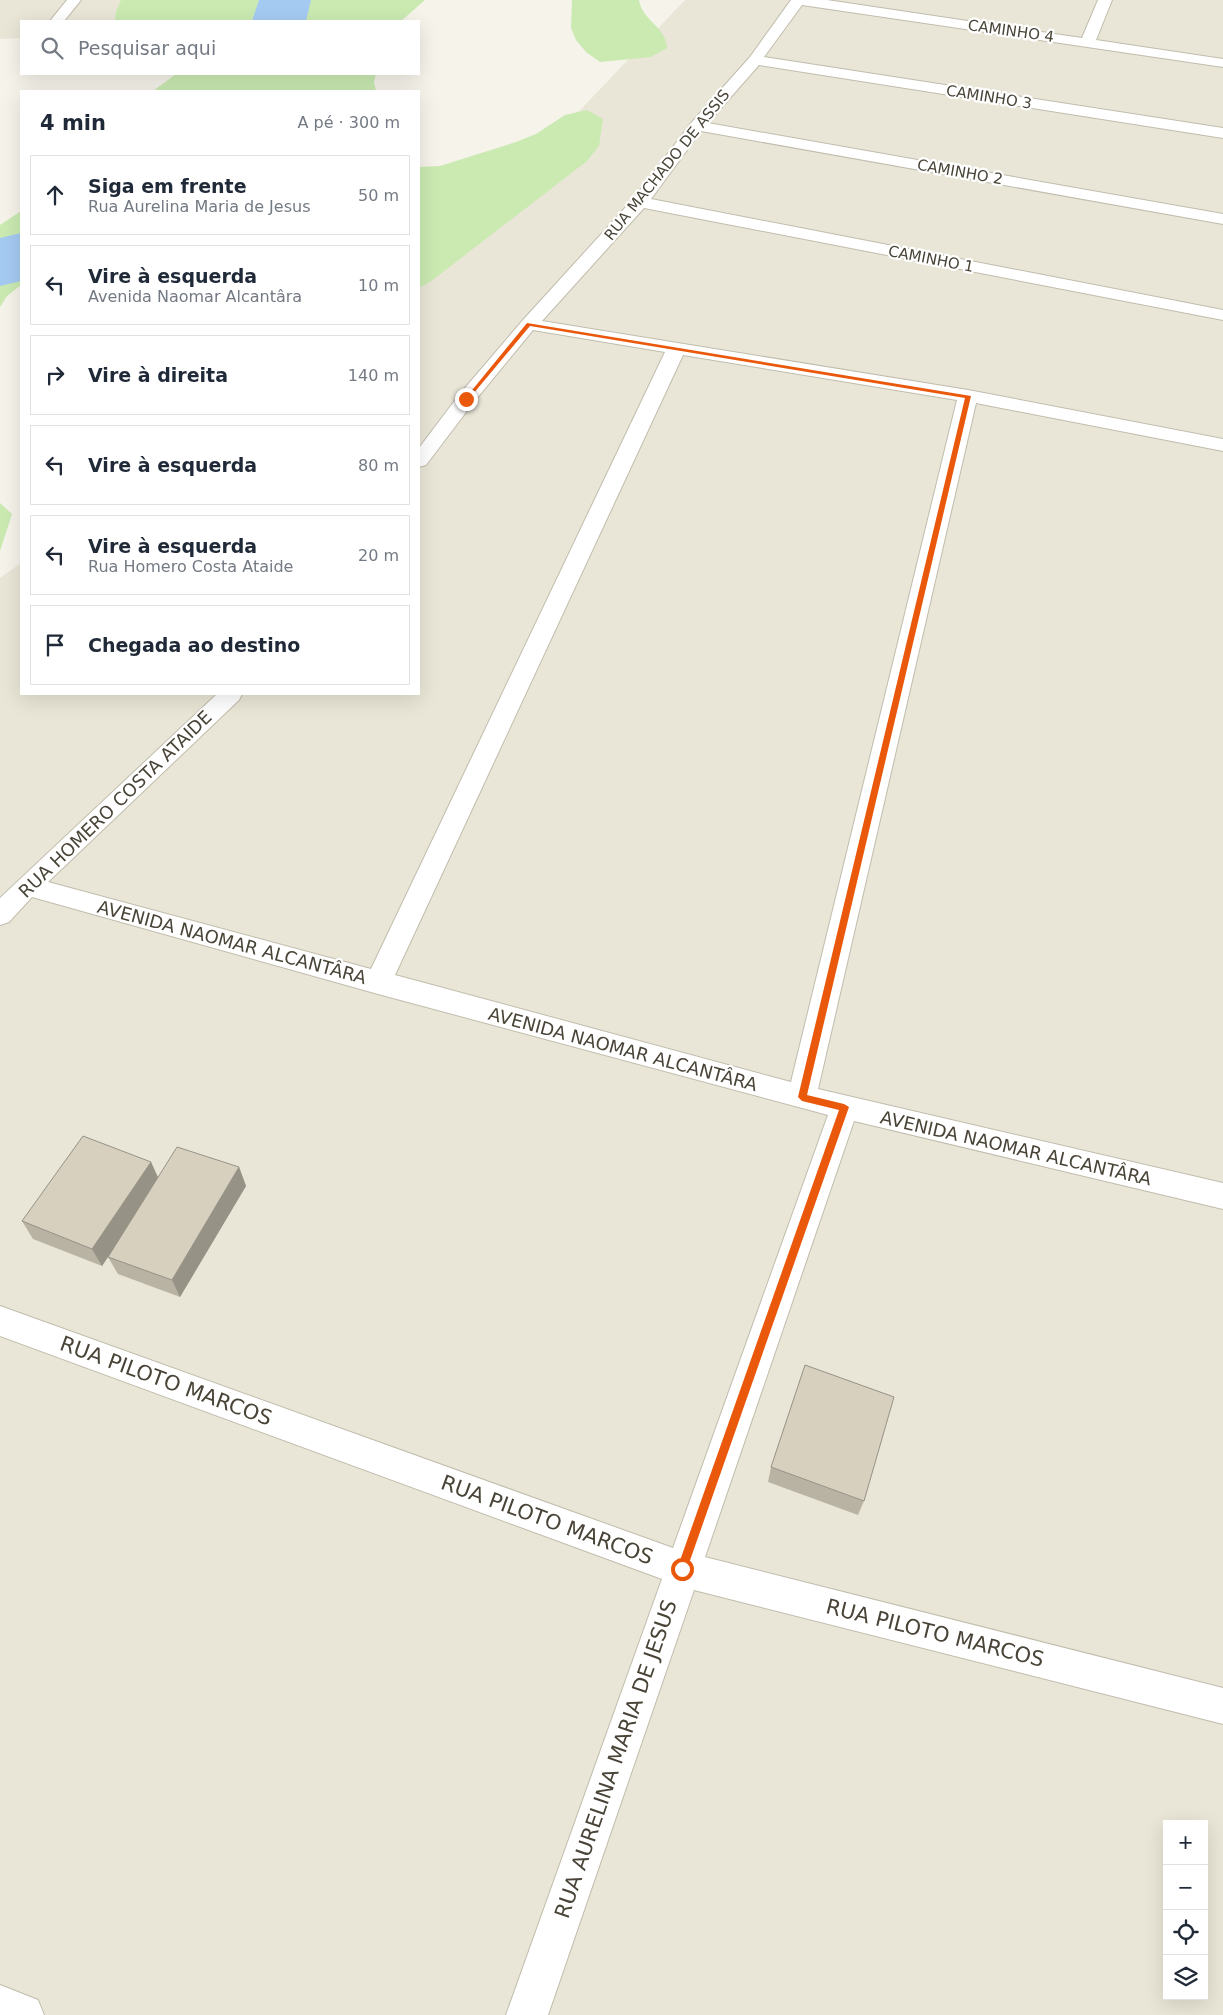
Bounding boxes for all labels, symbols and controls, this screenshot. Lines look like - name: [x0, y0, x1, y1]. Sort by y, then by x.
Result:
- street label: CAMINHO 4: [967, 16, 1055, 46]
- search box: [20, 20, 420, 75]
- icon: search: [38, 34, 66, 62]
- text: Pesquisar aqui: [78, 37, 216, 59]
- street label: CAMINHO 3: [945, 81, 1033, 113]
- street label: RUA MACHADO DE ASSIS: [601, 86, 733, 244]
- text: 4 min: [40, 111, 106, 135]
- text: A pé · 300 m: [298, 113, 400, 132]
- street label: CAMINHO 2: [916, 156, 1004, 188]
- text: Siga em frente: [88, 175, 247, 197]
- icon: ahead: [41, 181, 69, 209]
- text: 50 m: [358, 186, 399, 205]
- text: Rua Aurelina Maria de Jesus: [88, 197, 311, 216]
- street label: CAMINHO 1: [887, 242, 975, 276]
- text: Vire à esquerda: [88, 265, 257, 287]
- icon: left: [41, 271, 69, 299]
- text: 10 m: [358, 276, 399, 295]
- text: Avenida Naomar Alcantâra: [88, 287, 302, 306]
- icon: right: [41, 361, 69, 389]
- text: Vire à direita: [88, 364, 228, 386]
- text: 140 m: [348, 366, 399, 385]
- route end: [455, 388, 478, 411]
- icon: left: [41, 451, 69, 479]
- text: Vire à esquerda: [88, 454, 257, 476]
- text: 80 m: [358, 456, 399, 475]
- text: Vire à esquerda: [88, 535, 257, 557]
- icon: left: [41, 541, 69, 569]
- text: 20 m: [358, 546, 399, 565]
- text: Rua Homero Costa Ataide: [88, 557, 293, 576]
- icon: arrive: [41, 631, 69, 659]
- text: Chegada ao destino: [88, 634, 300, 656]
- street label: RUA HOMERO COSTA ATAIDE: [14, 706, 216, 902]
- street label: AVENIDA NAOMAR ALCANTÂRA: [95, 896, 369, 988]
- street label: AVENIDA NAOMAR ALCANTÂRA: [486, 1003, 760, 1095]
- street label: AVENIDA NAOMAR ALCANTÂRA: [878, 1107, 1154, 1190]
- street label: RUA PILOTO MARCOS: [57, 1331, 275, 1431]
- street label: RUA PILOTO MARCOS: [438, 1470, 656, 1570]
- route start: [671, 1558, 694, 1581]
- street label: RUA PILOTO MARCOS: [823, 1594, 1047, 1672]
- street label: RUA AURELINA MARIA DE JESUS: [550, 1597, 682, 1921]
- map controls: [1163, 1820, 1208, 2000]
- button: +: [1163, 1820, 1208, 1865]
- button: −: [1163, 1865, 1208, 1910]
- button: locate: [1163, 1910, 1208, 1955]
- button: layers: [1163, 1955, 1208, 2000]

